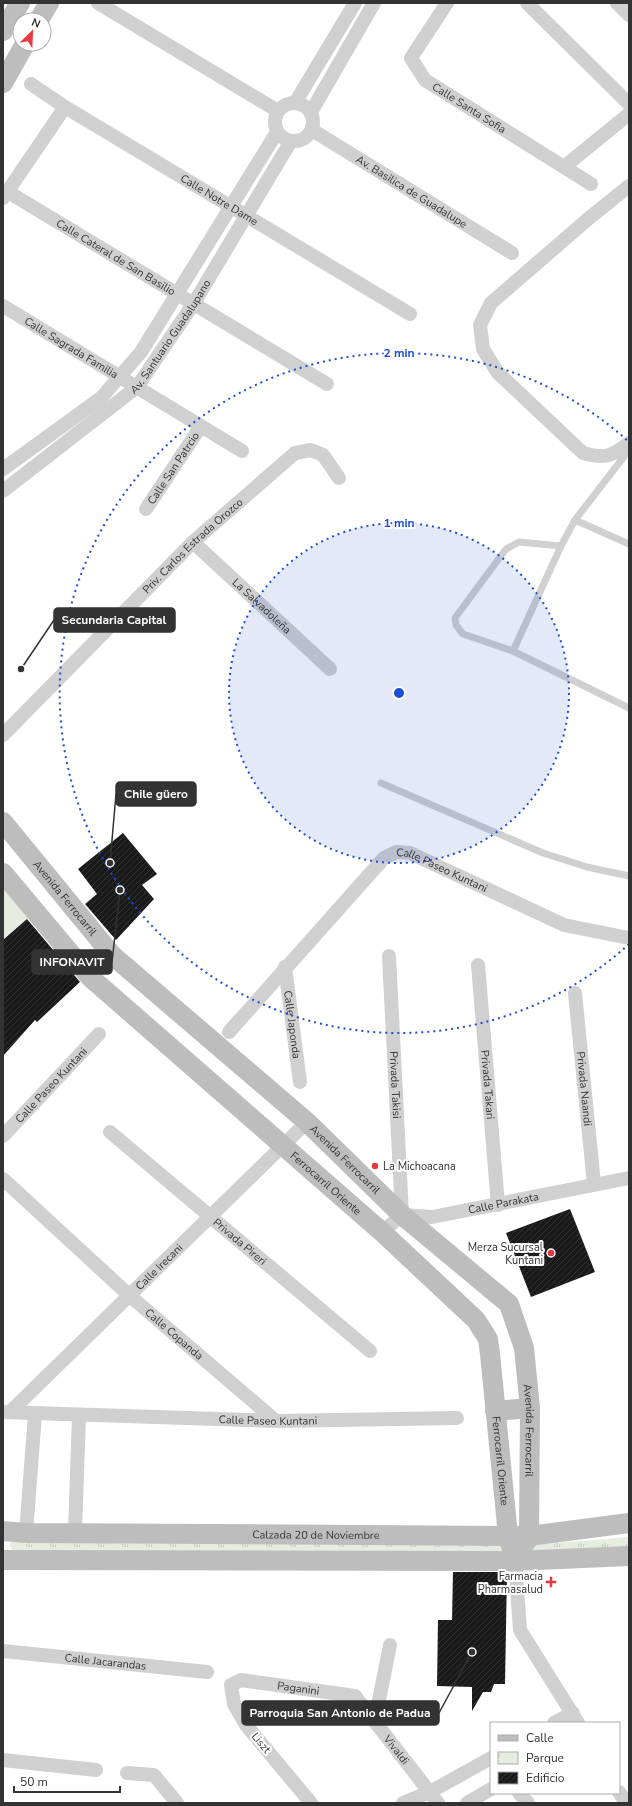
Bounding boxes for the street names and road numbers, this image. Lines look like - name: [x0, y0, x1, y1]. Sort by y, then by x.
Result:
- street label: Calle Santa Sofia: [429, 79, 509, 137]
- street label: Av. Basilica de Guadalupe: [353, 151, 470, 231]
- street label: Calle Notre Dame: [178, 170, 261, 229]
- street label: Calle Cateral de San Basilio: [54, 215, 178, 299]
- street label: Av. Santuario Guadalupano: [127, 277, 214, 397]
- street label: Calle Sagrada Familia: [22, 313, 121, 382]
- street label: Calle San Patrcio: [144, 429, 203, 507]
- street label: Priv. Carlos Estrada Orozco: [139, 494, 246, 597]
- street label: La Salvadoleña: [229, 575, 295, 637]
- street label: Calle Paseo Kuntani: [396, 845, 490, 896]
- street label: Avenida Ferrocarril: [30, 857, 101, 939]
- street label: Calle Japonda: [281, 989, 304, 1060]
- street label: Calle Paseo Kuntani: [12, 1044, 90, 1126]
- street label: Privada Takari: [478, 1049, 498, 1120]
- street label: Privada Takisi: [386, 1051, 405, 1119]
- street label: Privada Naandi: [573, 1051, 596, 1127]
- street label: Avenida Ferrocarril: [306, 1121, 384, 1198]
- street label: Ferrocarril Oriente: [287, 1148, 365, 1218]
- street label: Calle Parakata: [467, 1189, 540, 1217]
- street label: Privada Pireri: [210, 1215, 270, 1268]
- street label: Calle Irecani: [132, 1240, 186, 1293]
- street label: Calle Copanda: [142, 1305, 207, 1363]
- street label: Avenida Ferrocarril: [520, 1383, 538, 1478]
- street label: Calle Paseo Kuntani: [218, 1412, 317, 1429]
- street label: Ferrocarril Oriente: [489, 1415, 513, 1506]
- street label: Calzada 20 de Noviembre: [252, 1527, 380, 1543]
- street label: Calle Jacarandas: [64, 1650, 147, 1673]
- street label: Paganini: [276, 1678, 320, 1698]
- street label: Liszt: [248, 1729, 274, 1757]
- street label: Vivaldi: [380, 1731, 413, 1767]

